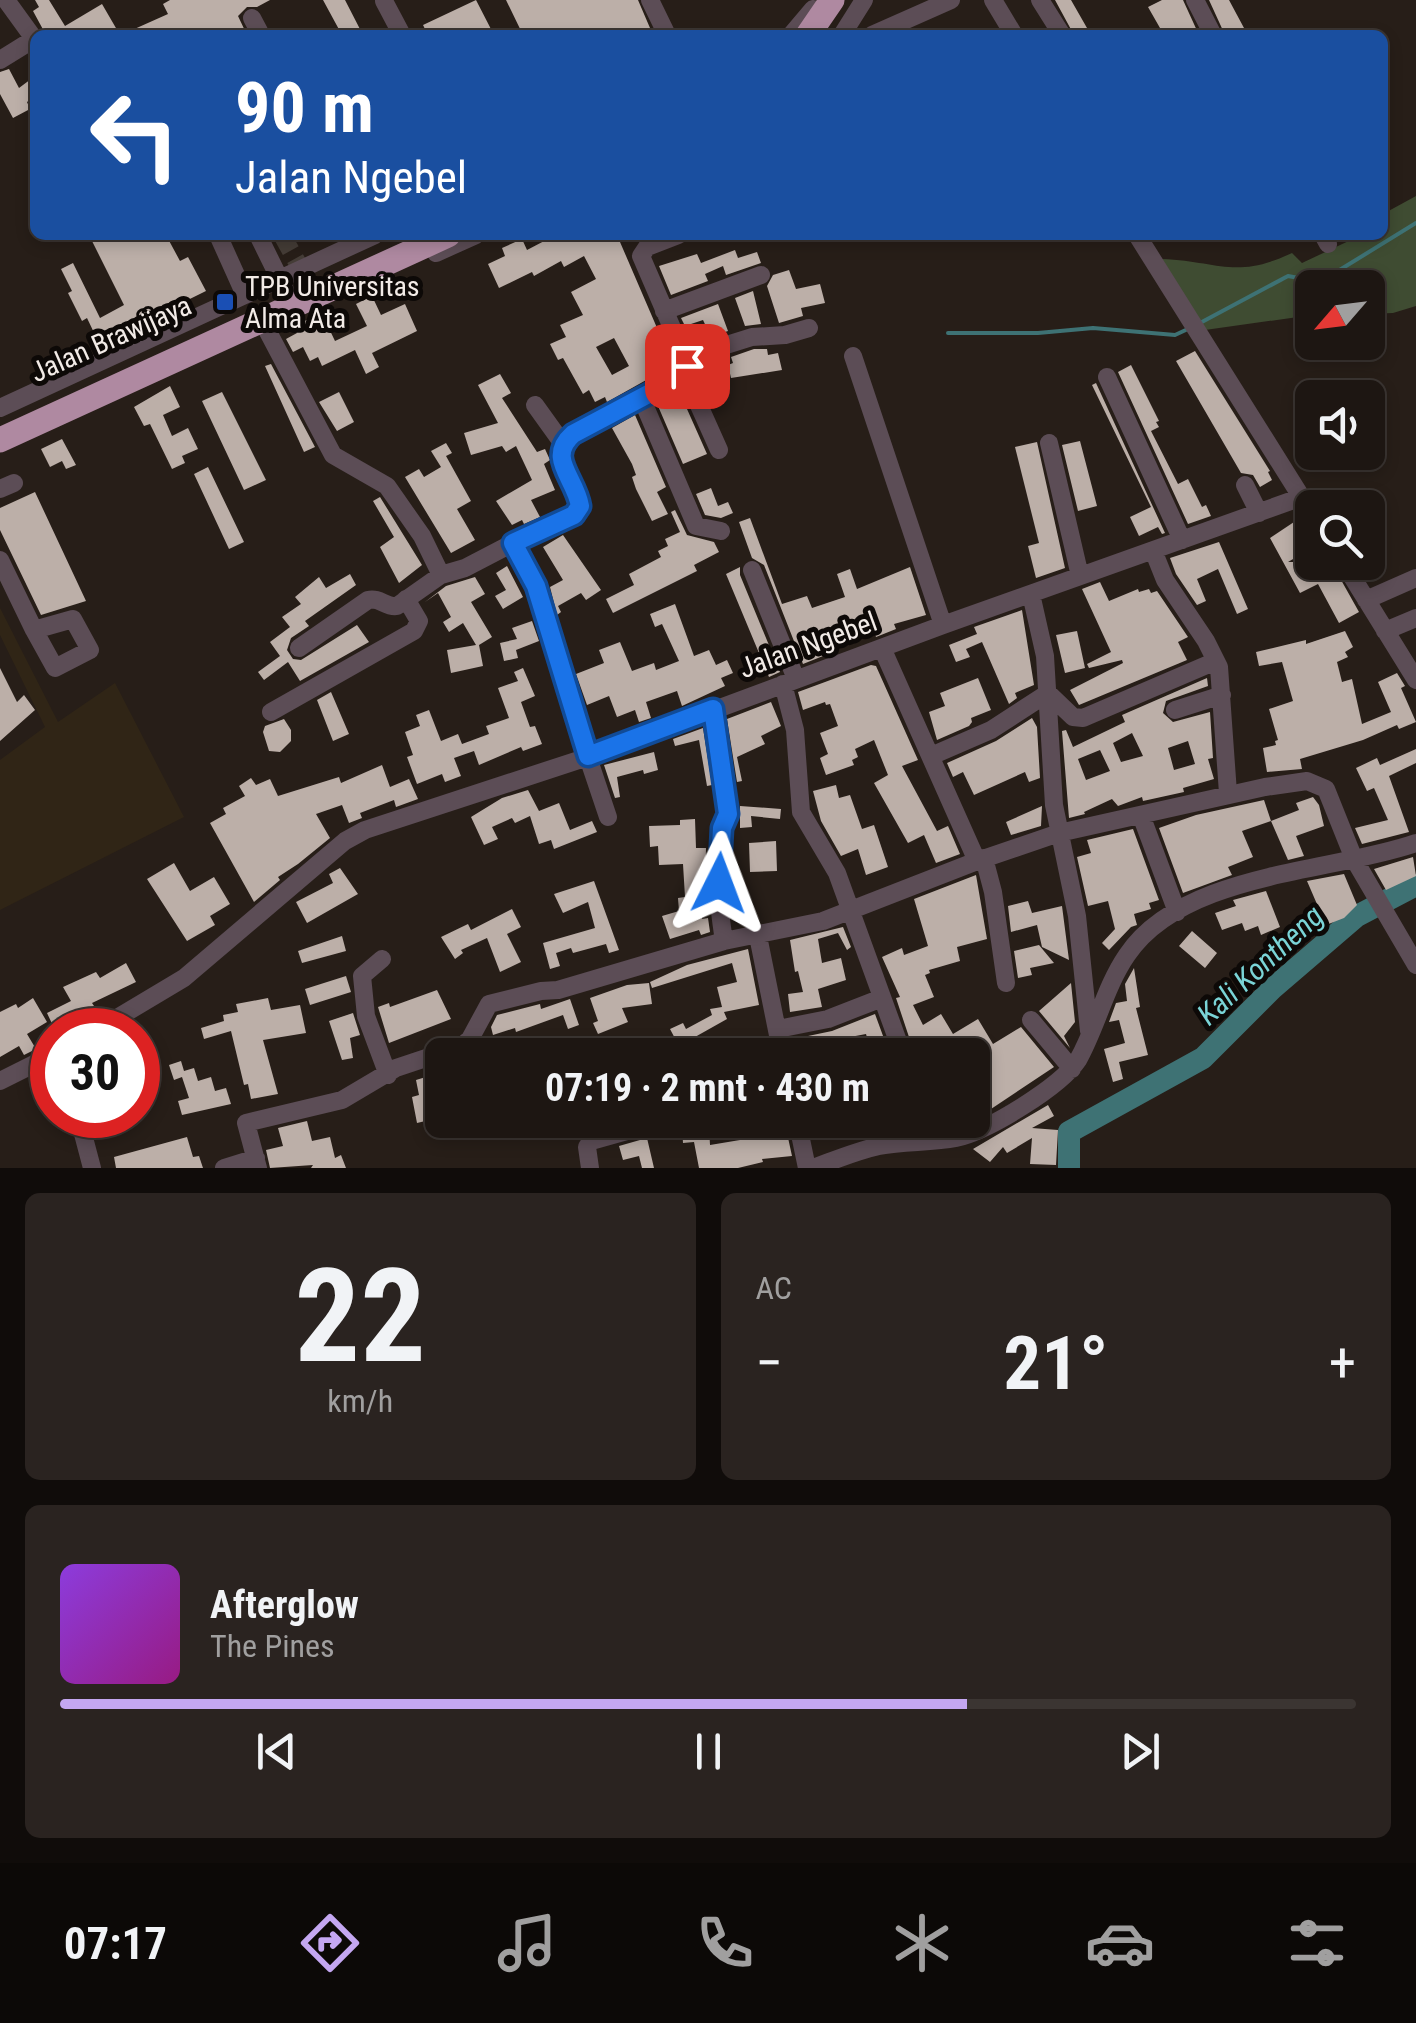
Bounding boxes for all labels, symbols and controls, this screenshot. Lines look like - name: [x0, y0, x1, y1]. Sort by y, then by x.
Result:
- text: 90 m: [235, 67, 374, 149]
- icon: left: [70, 70, 200, 200]
- text: Jalan Ngebel: [235, 151, 467, 204]
- place label: TPB Universitas Alma Ata: [245, 270, 420, 335]
- north arrow: [1295, 270, 1385, 360]
- map controls: [1295, 270, 1385, 580]
- street label: Jalan Brawijaya: [26, 289, 196, 389]
- marker: TPB Universitas Alma Ata: [214, 291, 236, 313]
- pin: [645, 324, 730, 409]
- icon: arrive: [660, 339, 715, 394]
- button: sound: [1295, 380, 1385, 470]
- button: search: [1295, 490, 1385, 580]
- street label: Jalan Ngebel: [735, 605, 881, 685]
- position arrow: [667, 831, 771, 935]
- water label: Kali Kontheng: [1190, 898, 1330, 1032]
- speed limit sign: 30: [30, 1008, 160, 1138]
- text: 07:19 · 2 mnt · 430 m: [545, 1066, 870, 1110]
- text: 22: [295, 1240, 426, 1393]
- text: AC: [756, 1269, 792, 1307]
- text: 21°: [1003, 1319, 1108, 1407]
- text: −: [756, 1331, 783, 1395]
- text: +: [1329, 1331, 1356, 1395]
- text: km/h: [327, 1382, 393, 1420]
- text: Afterglow: [210, 1583, 359, 1627]
- text: The Pines: [210, 1627, 335, 1665]
- icon: previous: [249, 1724, 304, 1779]
- icon: pause: [681, 1724, 736, 1779]
- icon: next: [1113, 1724, 1168, 1779]
- icon: directions: [295, 1908, 365, 1978]
- icon: music: [492, 1908, 562, 1978]
- icon: phone: [690, 1908, 760, 1978]
- icon: climate: [887, 1908, 957, 1978]
- icon: car: [1085, 1908, 1155, 1978]
- icon: filters: [1282, 1908, 1352, 1978]
- text: 07:17: [64, 1917, 167, 1970]

